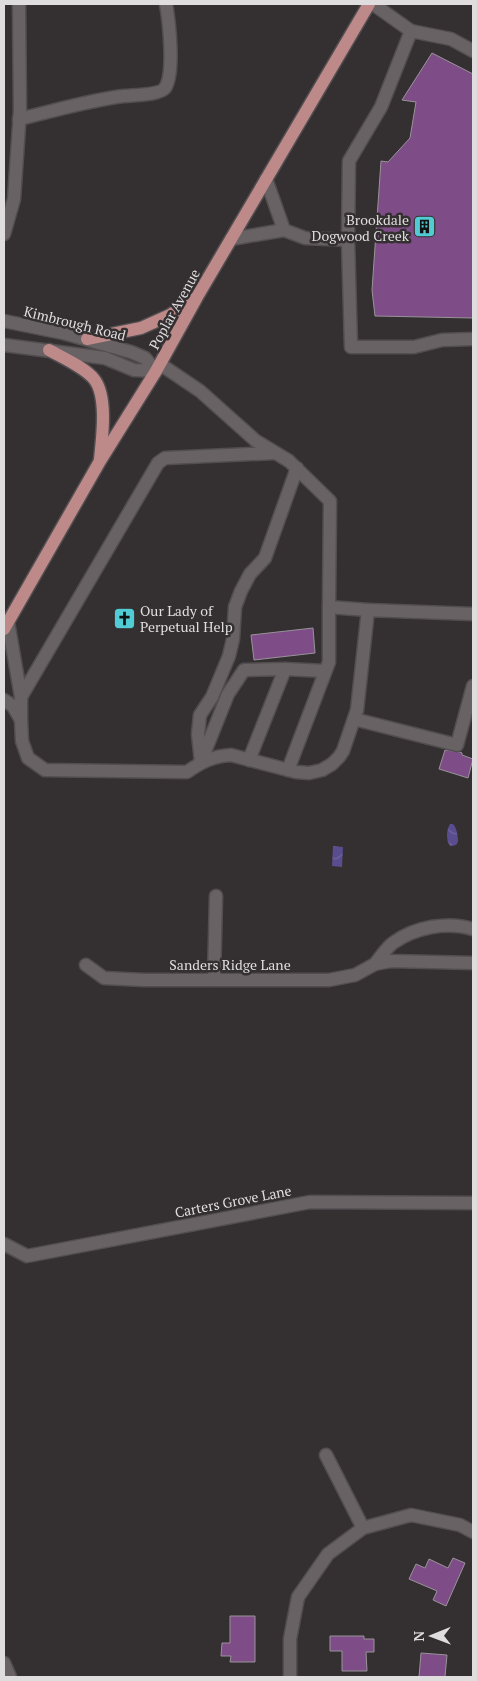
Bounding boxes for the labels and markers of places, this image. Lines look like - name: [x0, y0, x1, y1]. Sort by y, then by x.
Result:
- place label: Brookdale Dogwood Creek: [312, 210, 410, 245]
- building icon: Brookdale Dogwood Creek: [413, 215, 437, 239]
- place label: Our Lady of Perpetual Help: [140, 601, 233, 636]
- church icon: Our Lady of Perpetual Help: [112, 606, 136, 630]

